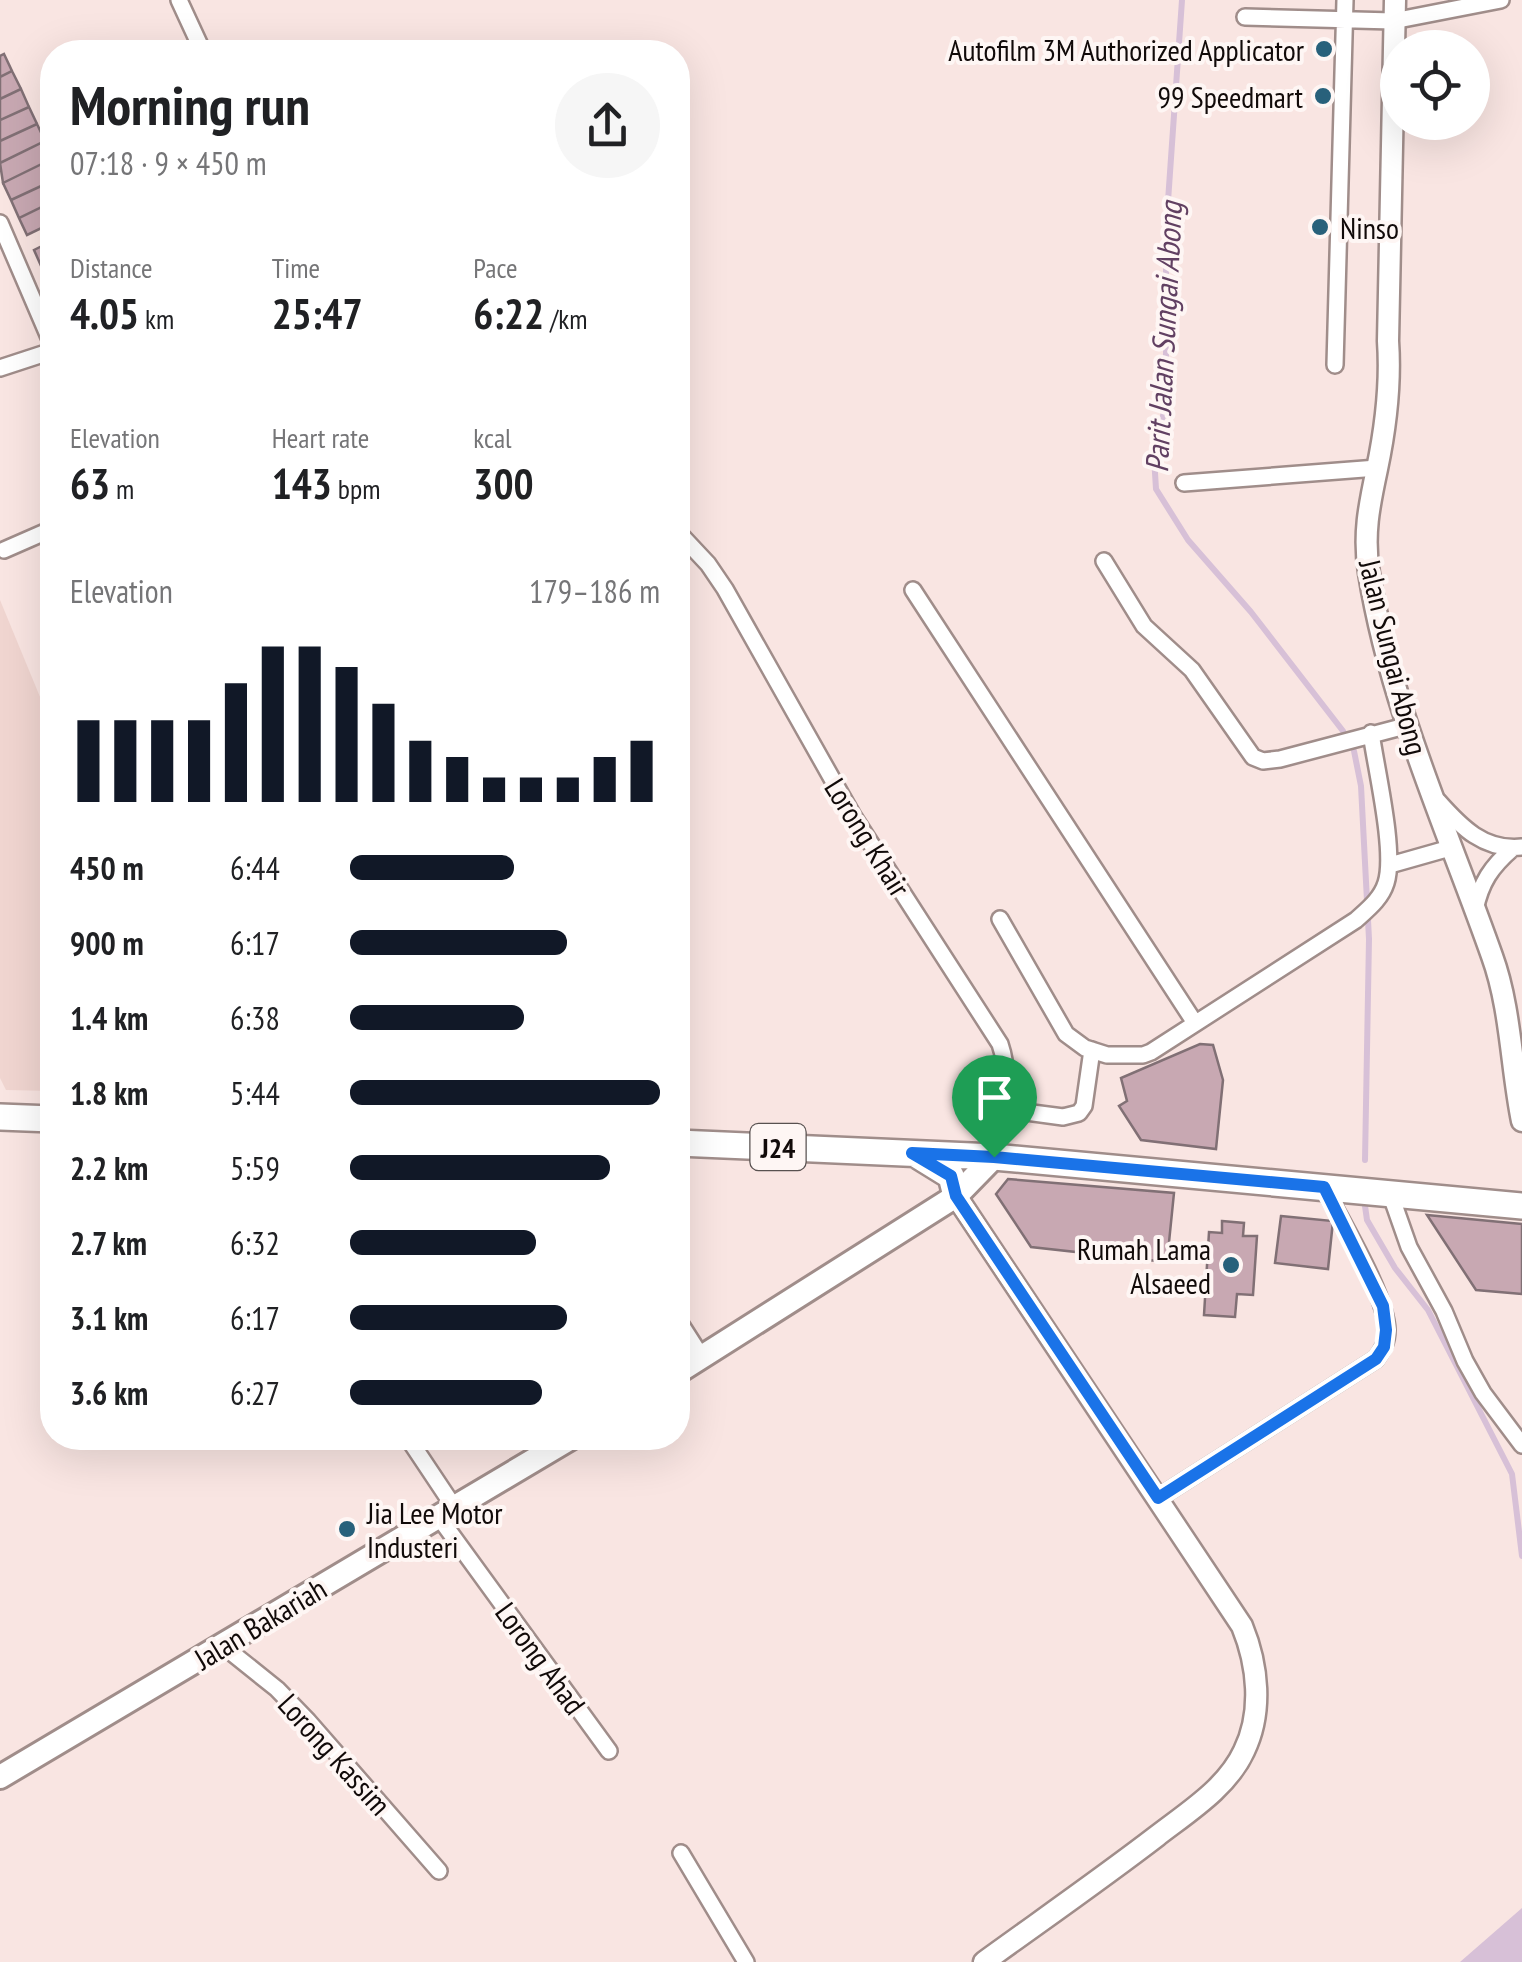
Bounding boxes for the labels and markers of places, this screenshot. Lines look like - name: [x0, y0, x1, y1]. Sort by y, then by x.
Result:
- place label: Autofilm 3M Authorized Applicator: [948, 30, 1305, 69]
- marker: Autofilm 3M Authorized Applicator: [1313, 38, 1335, 60]
- place label: 99 Speedmart: [1158, 77, 1304, 116]
- marker: 99 Speedmart: [1312, 85, 1334, 107]
- place label: Ninso: [1340, 208, 1399, 247]
- marker: Ninso: [1309, 216, 1331, 238]
- pin: [952, 1055, 1037, 1158]
- place label: Rumah Lama Alsaeed: [1077, 1229, 1211, 1302]
- marker: Rumah Lama Alsaeed: [1220, 1254, 1242, 1276]
- place label: Jia Lee Motor Industeri: [366, 1493, 503, 1566]
- marker: Jia Lee Motor Industeri: [336, 1518, 358, 1540]

